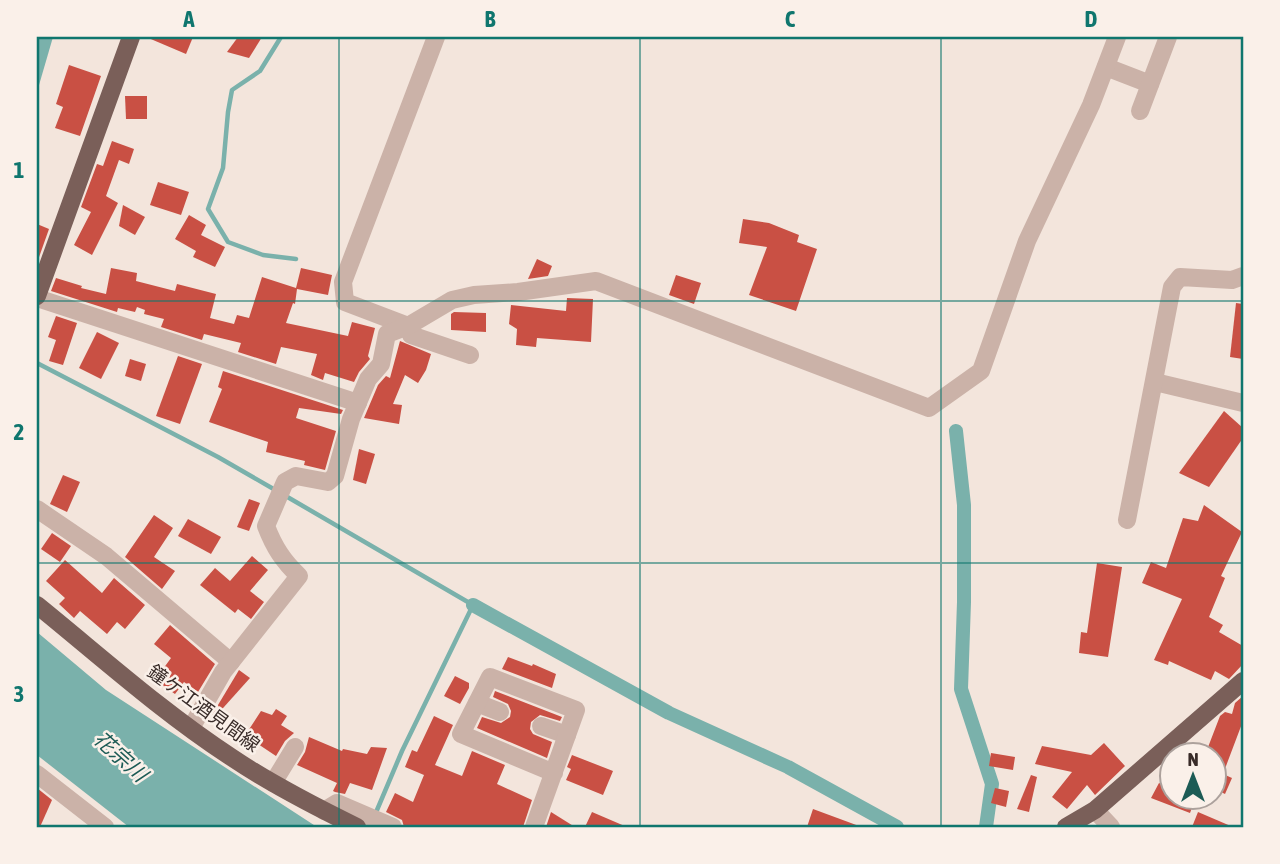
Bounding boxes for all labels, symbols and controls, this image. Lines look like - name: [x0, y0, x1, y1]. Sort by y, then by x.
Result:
- text: A: [182, 6, 195, 32]
- text: B: [485, 6, 496, 32]
- text: C: [785, 6, 796, 32]
- text: D: [1085, 6, 1098, 32]
- text: 1: [14, 157, 25, 183]
- text: 2: [14, 419, 24, 445]
- street label: 鐘ケ江酒見間線: [144, 660, 264, 756]
- text: 3: [14, 681, 24, 707]
- water label: 花宗川: [90, 726, 154, 787]
- north arrow: [1158, 742, 1228, 812]
- text: N: [1187, 748, 1199, 770]

